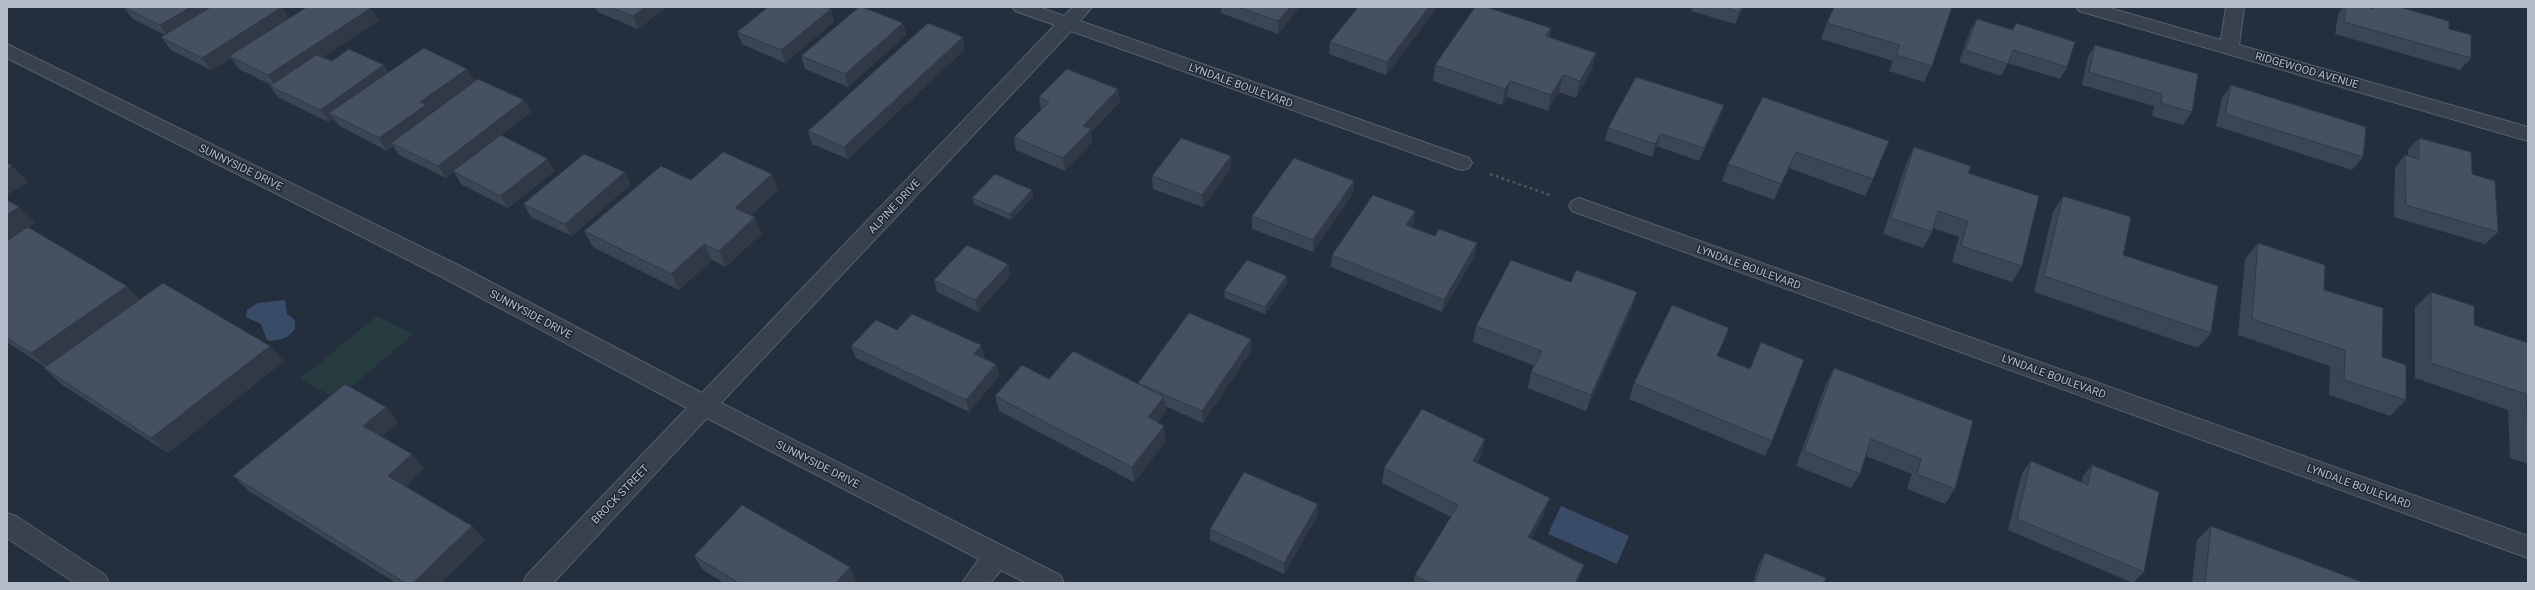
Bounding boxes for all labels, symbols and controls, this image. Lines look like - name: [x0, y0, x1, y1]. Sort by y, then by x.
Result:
- street label: RIDGEWOOD AVENUE: [2254, 50, 2360, 91]
- street label: LYNDALE BOULEVARD: [1187, 61, 1295, 110]
- street label: SUNNYSIDE DRIVE: [197, 142, 285, 193]
- street label: ALPINE DRIVE: [866, 176, 923, 236]
- street label: LYNDALE BOULEVARD: [1695, 243, 1803, 292]
- street label: SUNNYSIDE DRIVE: [487, 287, 574, 342]
- street label: LYNDALE BOULEVARD: [2000, 352, 2108, 401]
- street label: SUNNYSIDE DRIVE: [774, 438, 862, 491]
- street label: BROCK STREET: [589, 462, 652, 527]
- street label: LYNDALE BOULEVARD: [2305, 462, 2413, 511]

